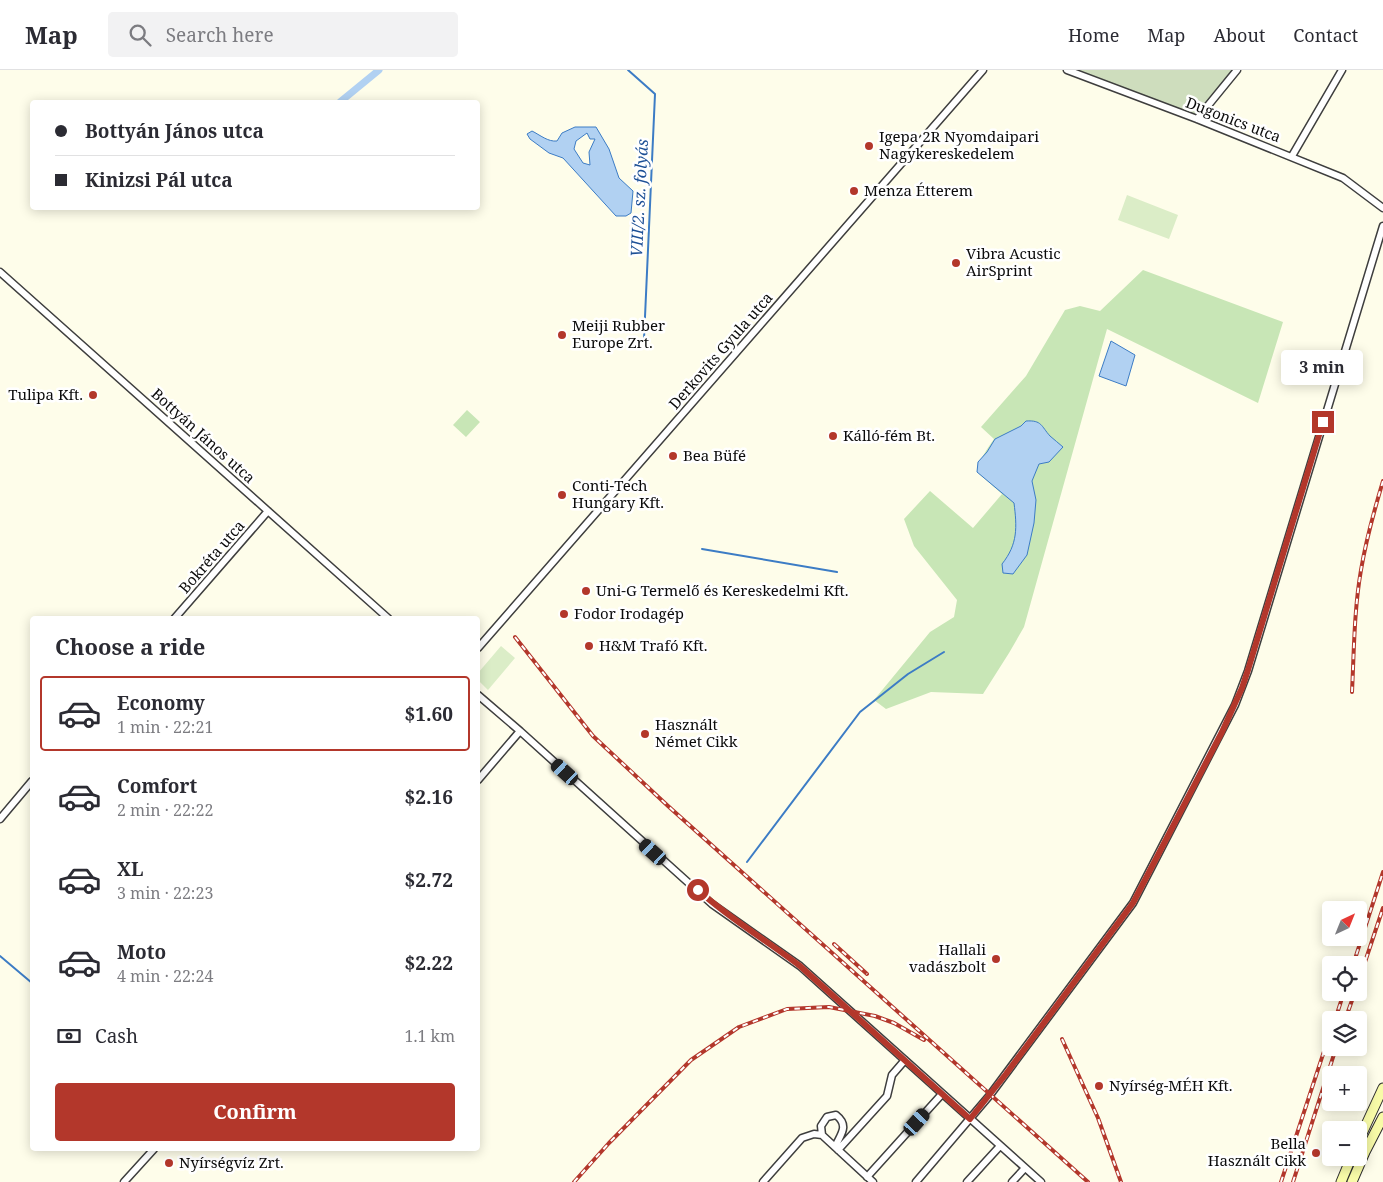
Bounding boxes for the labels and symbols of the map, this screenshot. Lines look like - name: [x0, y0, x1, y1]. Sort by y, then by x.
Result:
- street label: Dugonics utca: [1183, 92, 1284, 146]
- place label: Igepa 2R Nyomdaipari Nagykereskedelem: [879, 126, 1039, 163]
- water label: VIII/2. sz. folyás: [625, 138, 653, 258]
- marker: Igepa 2R Nyomdaipari Nagykereskedelem: [863, 140, 875, 152]
- place label: Menza Étterem: [864, 180, 973, 200]
- marker: Menza Étterem: [848, 185, 860, 197]
- place label: Vibra Acustic AirSprint: [966, 243, 1061, 280]
- marker: Vibra Acustic AirSprint: [950, 257, 962, 269]
- street label: Derkovits Gyula utca: [664, 288, 777, 413]
- place label: Meiji Rubber Europe Zrt.: [572, 315, 665, 352]
- marker: Meiji Rubber Europe Zrt.: [556, 329, 568, 341]
- callout: 3 min: [1282, 350, 1364, 384]
- street label: Bottyán János utca: [148, 383, 260, 487]
- place label: Tulipa Kft.: [8, 384, 83, 404]
- marker: Tulipa Kft.: [87, 389, 99, 401]
- route end: [1312, 411, 1334, 433]
- place label: Kálló-fém Bt.: [843, 425, 935, 445]
- marker: Kálló-fém Bt.: [827, 430, 839, 442]
- place label: Bea Büfé: [683, 445, 746, 465]
- marker: Bea Büfé: [667, 450, 679, 462]
- place label: Conti-Tech Hungary Kft.: [572, 475, 664, 512]
- marker: Conti-Tech Hungary Kft.: [556, 489, 568, 501]
- street label: Bokréta utca: [174, 516, 249, 597]
- place label: Uni-G Termelő és Kereskedelmi Kft.: [596, 580, 849, 600]
- marker: Uni-G Termelő és Kereskedelmi Kft.: [580, 585, 592, 597]
- place label: Fodor Irodagép: [574, 603, 684, 623]
- marker: Fodor Irodagép: [558, 608, 570, 620]
- place label: H&M Trafó Kft.: [599, 635, 708, 655]
- marker: H&M Trafó Kft.: [583, 640, 595, 652]
- place label: Használt Német Cikk: [655, 714, 738, 751]
- marker: Használt Német Cikk: [639, 728, 651, 740]
- car: [548, 756, 581, 788]
- car: [636, 836, 669, 868]
- route start: [687, 879, 709, 901]
- north arrow: [1322, 901, 1368, 946]
- place label: Hallali vadászbolt: [909, 939, 986, 976]
- marker: Hallali vadászbolt: [990, 953, 1002, 965]
- place label: Nyírség-MÉH Kft.: [1109, 1075, 1233, 1095]
- marker: Nyírség-MÉH Kft.: [1093, 1080, 1105, 1092]
- car: [901, 1106, 932, 1138]
- place label: Bella Használt Cikk: [1208, 1133, 1306, 1170]
- marker: Bella Használt Cikk: [1310, 1147, 1322, 1159]
- place label: Nyírségvíz Zrt.: [179, 1152, 284, 1172]
- marker: Nyírségvíz Zrt.: [163, 1157, 175, 1169]

